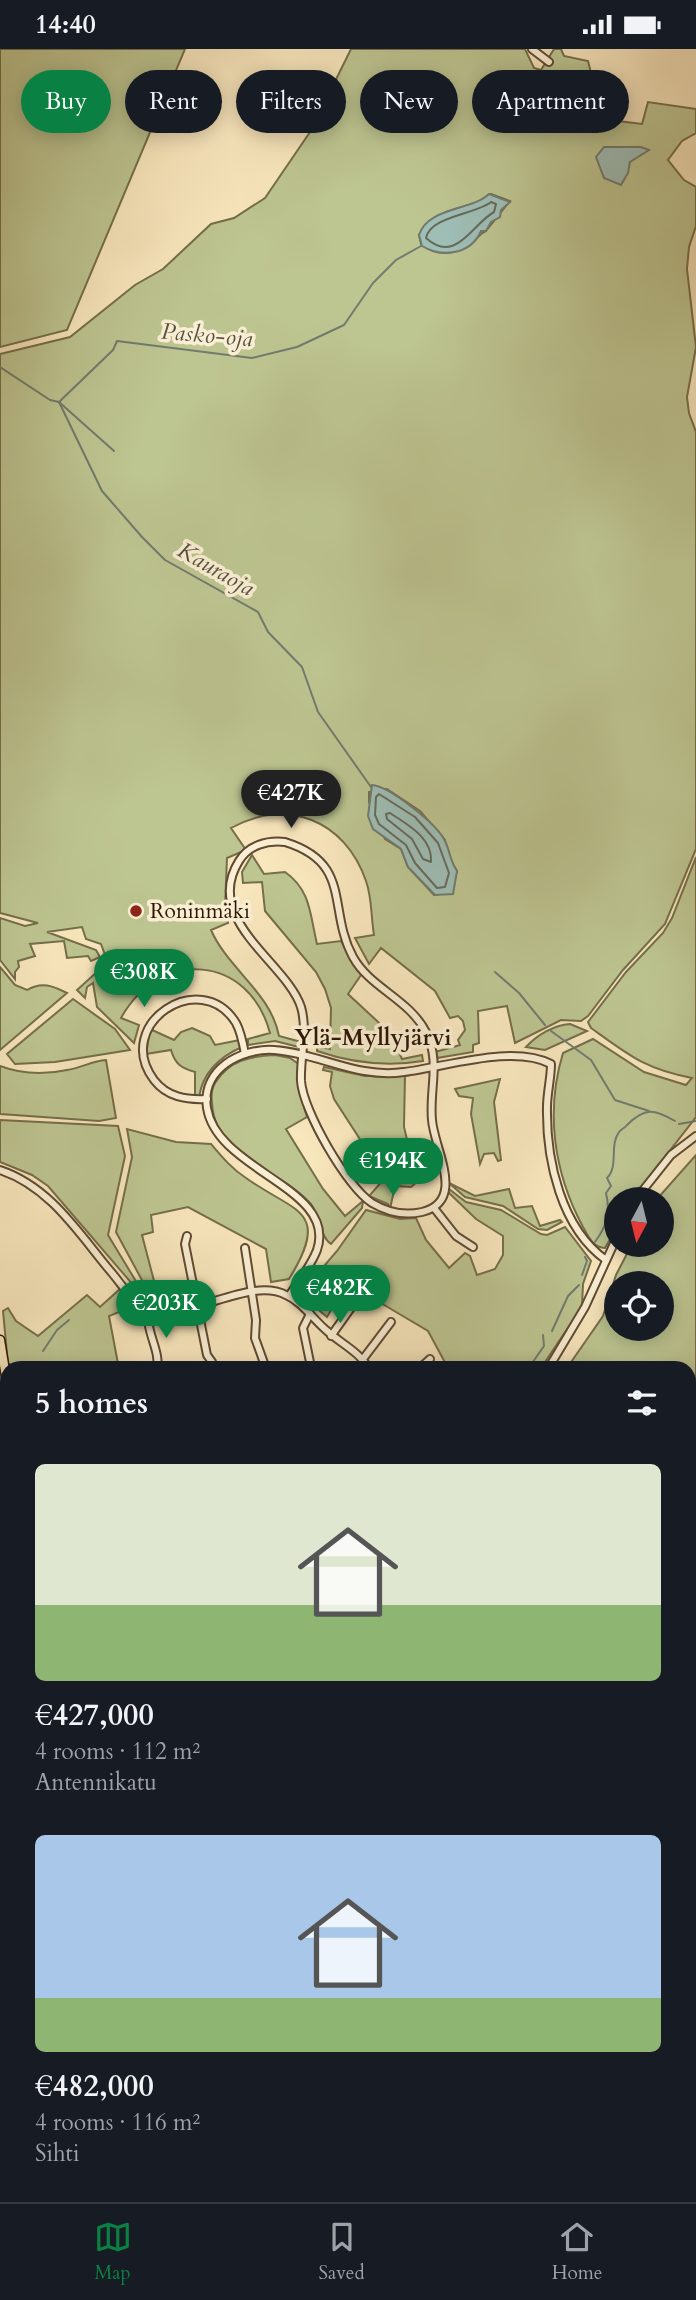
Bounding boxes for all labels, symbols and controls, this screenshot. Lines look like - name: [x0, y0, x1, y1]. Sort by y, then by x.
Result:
- text: 14:40: [35, 7, 96, 42]
- chip: Buy: [21, 70, 111, 133]
- chip: Rent: [125, 70, 222, 133]
- chip: Filters: [236, 70, 346, 133]
- chip: New: [360, 70, 458, 133]
- chip: Apartment: [472, 70, 629, 133]
- water label: Pasko-oja: [160, 316, 254, 354]
- water label: Kauraoja: [172, 535, 260, 603]
- pin: €427K: [242, 771, 340, 830]
- text: €427K: [257, 777, 325, 808]
- place label: Roninmäki: [150, 897, 250, 926]
- marker: Roninmäki: [128, 903, 144, 919]
- pin: €308K: [95, 949, 193, 1009]
- text: €308K: [110, 956, 178, 987]
- district label: Ylä-Myllyjärvi: [294, 1022, 452, 1053]
- pin: €194K: [344, 1139, 442, 1198]
- text: €194K: [359, 1145, 427, 1176]
- north arrow: [604, 1187, 674, 1257]
- map controls: [604, 1187, 674, 1341]
- pin: €482K: [291, 1265, 389, 1325]
- button: locate: [604, 1271, 674, 1341]
- text: €482K: [306, 1272, 374, 1303]
- pin: €203K: [117, 1281, 215, 1340]
- text: €203K: [132, 1287, 200, 1318]
- text: 5 homes: [35, 1383, 148, 1424]
- icon: filters: [623, 1384, 661, 1422]
- icon: home: [285, 1509, 411, 1635]
- text: €427,000: [35, 1695, 154, 1736]
- text: 4 rooms · 112 m²: [35, 1736, 200, 1767]
- text: Antennikatu: [35, 1767, 157, 1798]
- icon: home: [285, 1880, 411, 2006]
- text: €482,000: [35, 2066, 154, 2107]
- text: 4 rooms · 116 m²: [35, 2107, 200, 2138]
- text: Sihti: [35, 2138, 79, 2169]
- tab: Map: [94, 2218, 132, 2286]
- tab: Saved: [319, 2218, 365, 2286]
- tab: Home: [552, 2218, 602, 2286]

